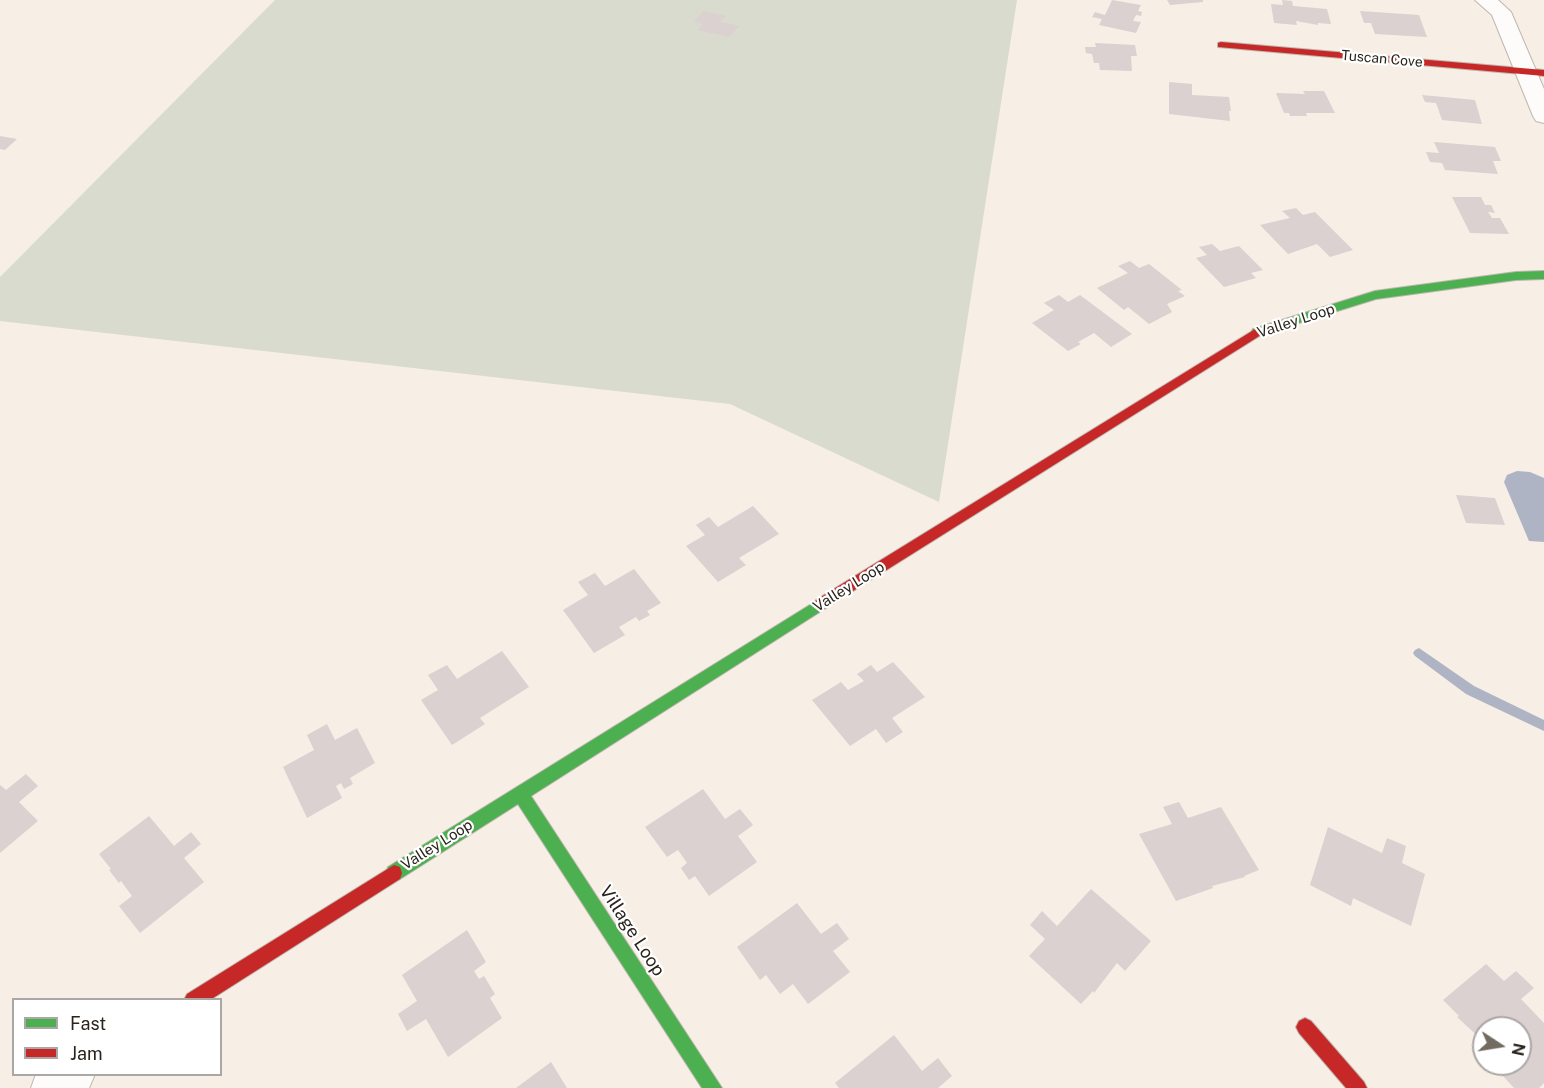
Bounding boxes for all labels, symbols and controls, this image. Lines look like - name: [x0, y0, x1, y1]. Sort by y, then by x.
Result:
- street label: Tuscan Cove: [1341, 47, 1423, 71]
- street label: Valley Loop: [1255, 300, 1337, 342]
- street label: Valley Loop: [810, 558, 888, 616]
- street label: Valley Loop: [398, 816, 476, 874]
- street label: Village Loop: [595, 882, 669, 980]
- legend: [12, 998, 222, 1076]
- text: Fast: [70, 1013, 106, 1034]
- north arrow: [1472, 1016, 1532, 1076]
- text: N: [1508, 1041, 1529, 1058]
- text: Jam: [70, 1043, 103, 1064]

